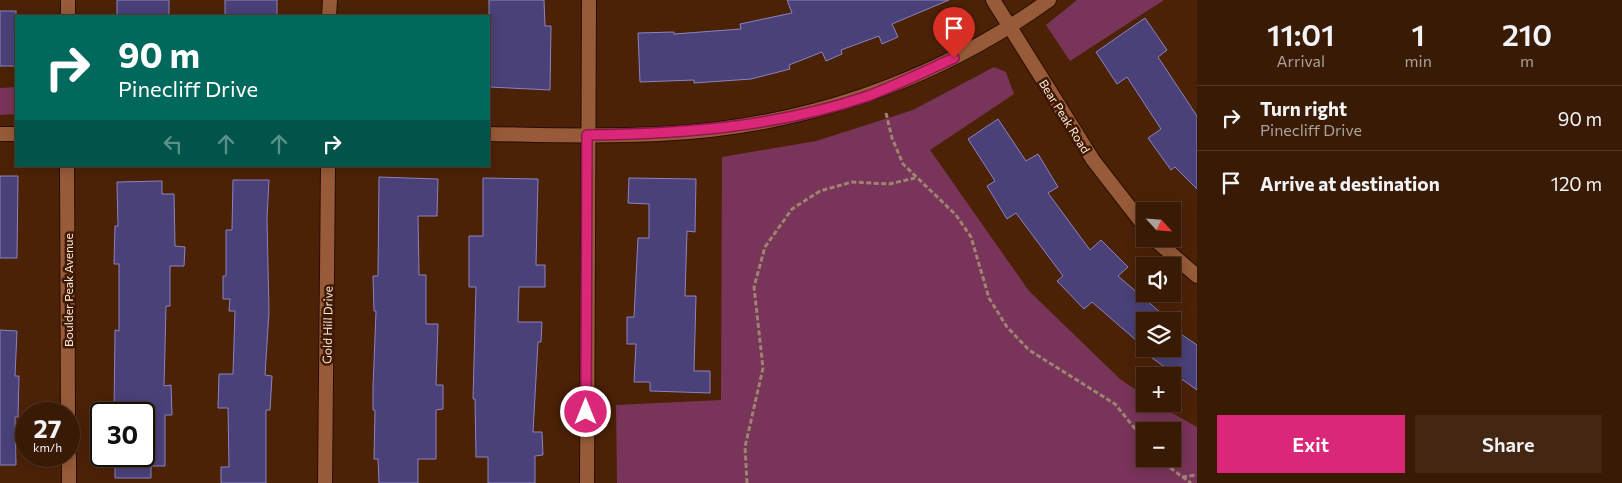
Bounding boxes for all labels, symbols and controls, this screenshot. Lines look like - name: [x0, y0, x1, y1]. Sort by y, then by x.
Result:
- pin: [933, 7, 975, 58]
- icon: arrive: [940, 14, 968, 42]
- text: 11:01: [1267, 15, 1335, 52]
- text: 1: [1412, 15, 1425, 52]
- text: 210: [1502, 15, 1552, 52]
- text: 90 m: [118, 32, 200, 75]
- icon: right: [35, 35, 100, 100]
- text: Arrival: [1277, 51, 1325, 70]
- text: min: [1405, 51, 1432, 70]
- text: m: [1520, 51, 1534, 70]
- text: Pinecliff Drive: [118, 75, 258, 102]
- street label: Bear Peak Road: [1037, 77, 1093, 155]
- text: Turn right: [1260, 97, 1347, 120]
- icon: right: [1217, 104, 1245, 132]
- text: 90 m: [1558, 107, 1602, 130]
- text: Pinecliff Drive: [1260, 120, 1362, 139]
- icon: left: [159, 130, 187, 158]
- icon: ahead: [212, 130, 240, 158]
- icon: ahead: [265, 130, 293, 158]
- icon: right: [318, 130, 346, 158]
- icon: arrive: [1217, 169, 1245, 197]
- text: Arrive at destination: [1260, 172, 1440, 195]
- text: 120 m: [1551, 172, 1602, 195]
- north arrow: [1136, 202, 1181, 248]
- map controls: [1136, 202, 1181, 467]
- street label: Boulder Peak Avenue: [61, 233, 75, 347]
- button: sound: [1136, 257, 1181, 302]
- street label: Gold Hill Drive: [319, 286, 335, 364]
- button: layers: [1136, 312, 1181, 357]
- button: +: [1136, 367, 1181, 412]
- position arrow: [559, 385, 611, 437]
- speed limit sign: 30: [90, 402, 155, 467]
- text: 27: [34, 413, 61, 443]
- button: Exit: [1217, 415, 1405, 473]
- button: Share: [1415, 415, 1602, 473]
- button: −: [1136, 422, 1181, 467]
- text: km/h: [33, 440, 62, 454]

